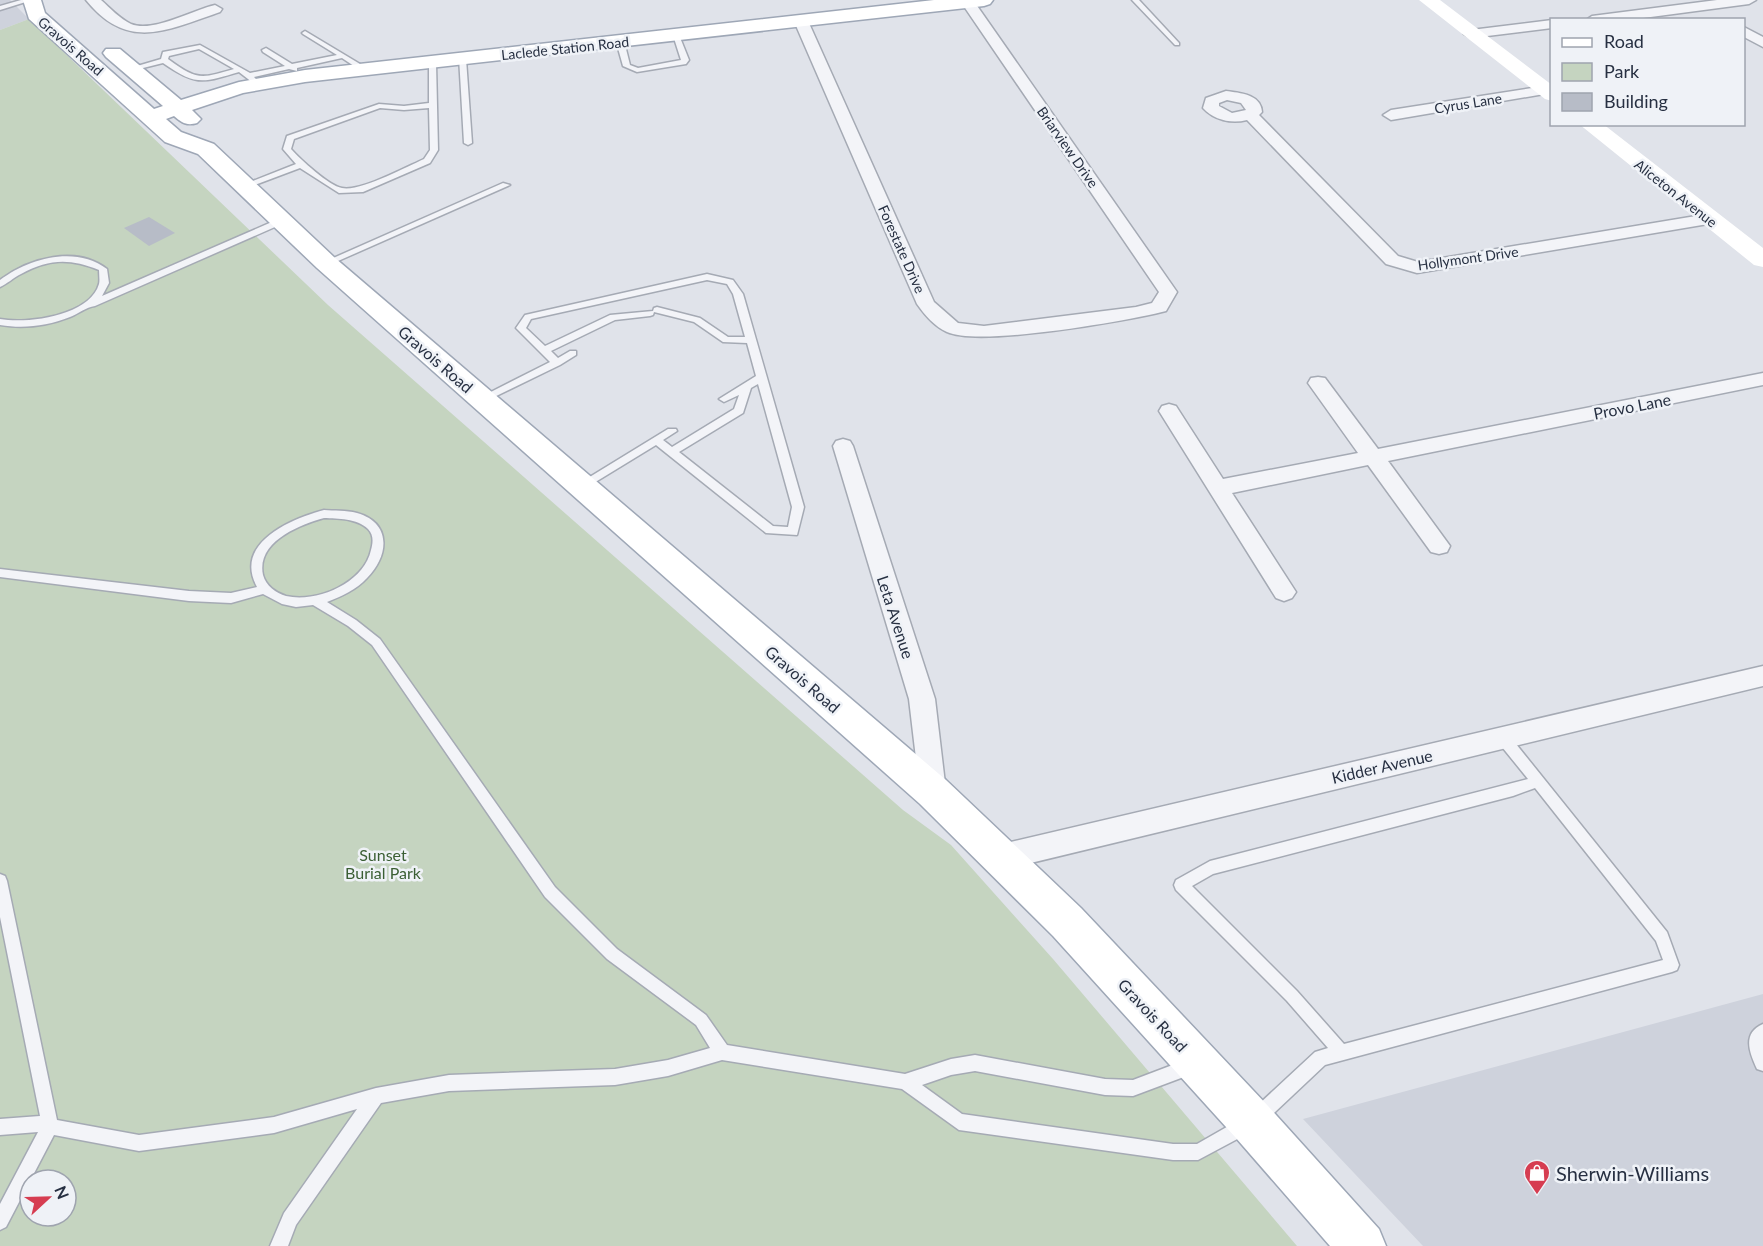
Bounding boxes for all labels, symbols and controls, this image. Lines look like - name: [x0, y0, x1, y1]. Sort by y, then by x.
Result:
- street label: Gravois Road: [35, 13, 107, 79]
- legend: [1550, 18, 1745, 126]
- text: Road: [1604, 30, 1644, 52]
- street label: Laclede Station Road: [500, 33, 630, 63]
- text: Park: [1604, 60, 1640, 82]
- street label: Cyrus Lane: [1433, 89, 1503, 117]
- text: Building: [1604, 90, 1668, 112]
- street label: Briarview Drive: [1034, 103, 1102, 191]
- street label: Aliceton Avenue: [1631, 155, 1721, 231]
- street label: Forestate Drive: [875, 202, 929, 296]
- street label: Hollymont Drive: [1417, 243, 1519, 273]
- street label: Gravois Road: [395, 321, 477, 397]
- street label: Provo Lane: [1592, 389, 1672, 423]
- street label: Leta Avenue: [874, 573, 918, 661]
- street label: Gravois Road: [762, 641, 844, 717]
- street label: Kidder Avenue: [1330, 745, 1434, 787]
- park label: Sunset Burial Park: [345, 845, 422, 882]
- street label: Gravois Road: [1115, 975, 1191, 1055]
- shop icon: Sherwin-Williams: [1522, 1158, 1552, 1196]
- place label: Sherwin-Williams: [1556, 1161, 1709, 1185]
- north arrow: [18, 1168, 78, 1228]
- text: N: [51, 1183, 73, 1201]

